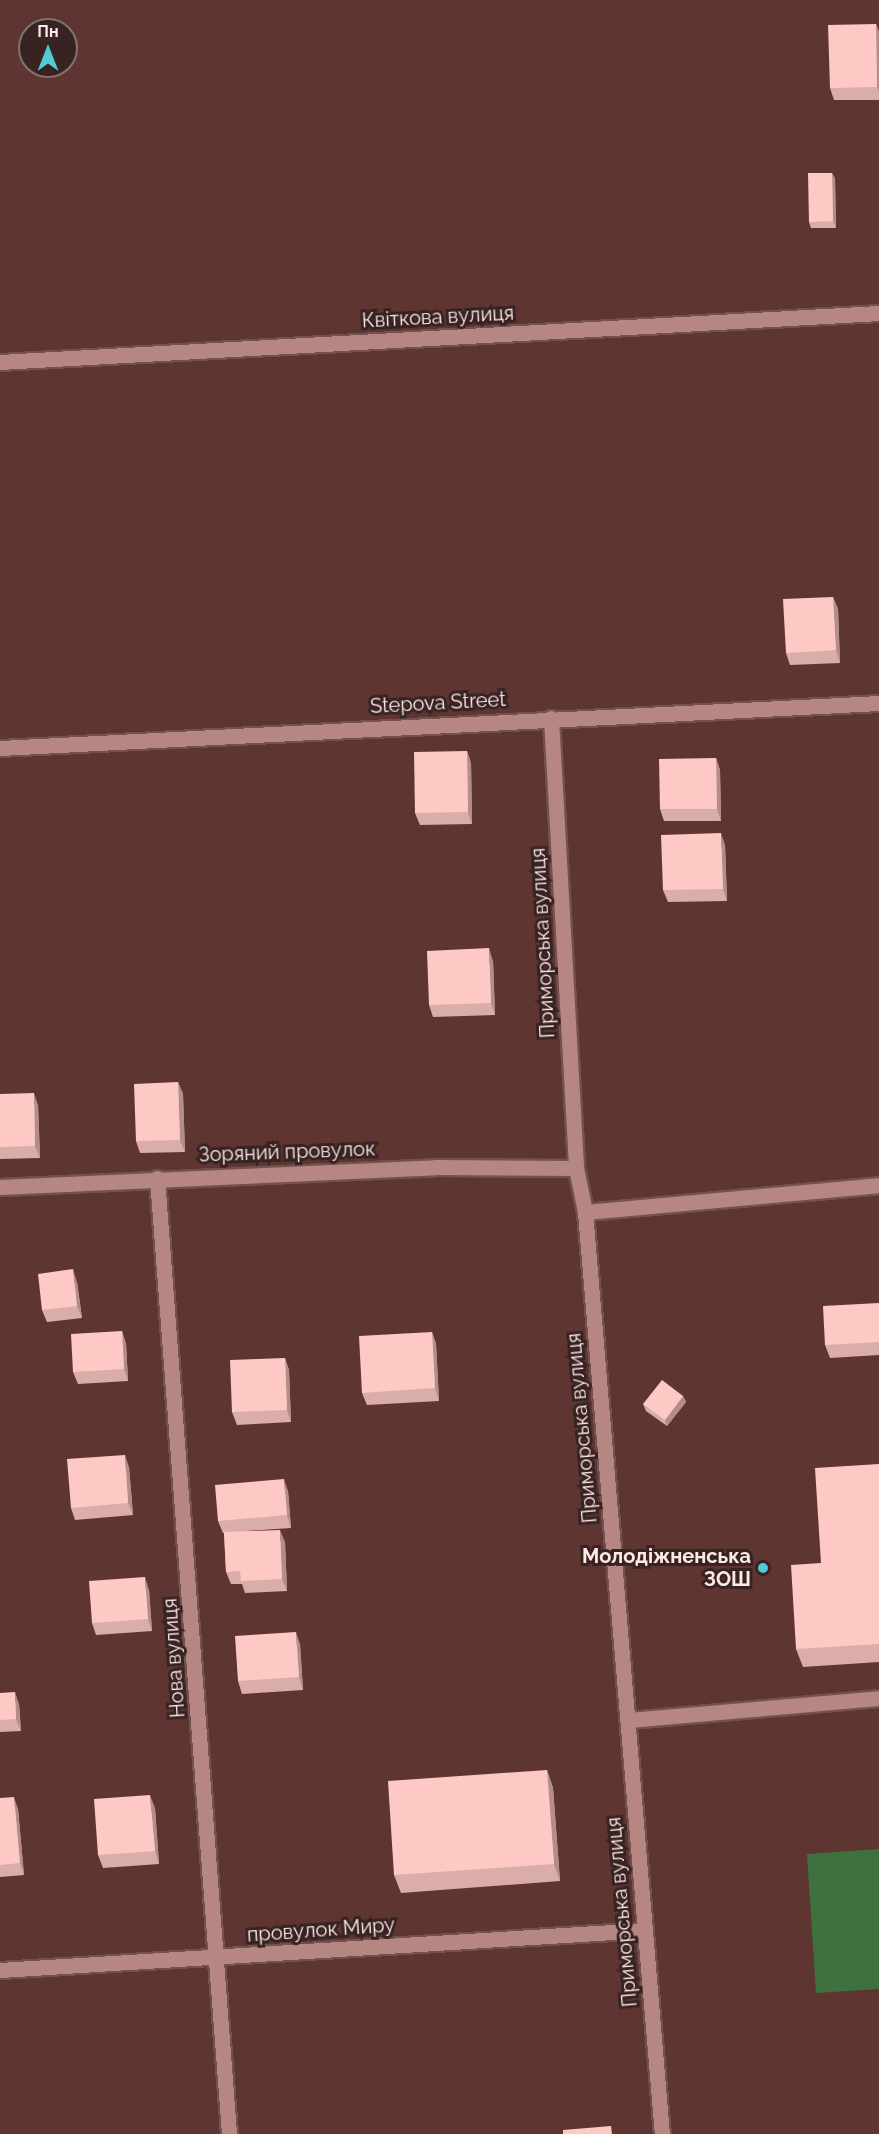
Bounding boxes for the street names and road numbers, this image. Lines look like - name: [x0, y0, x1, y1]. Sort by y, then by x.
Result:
- street label: Квіткова вулиця: [361, 301, 515, 333]
- street label: Stepova Street: [369, 687, 507, 719]
- street label: Приморська вулиця: [526, 847, 560, 1039]
- street label: Зоряний провулок: [198, 1137, 376, 1167]
- street label: Приморська вулиця: [562, 1332, 602, 1524]
- street label: Нова вулиця: [158, 1597, 190, 1719]
- street label: Приморська вулиця: [602, 1816, 642, 2008]
- street label: провулок Миру: [246, 1913, 396, 1947]

